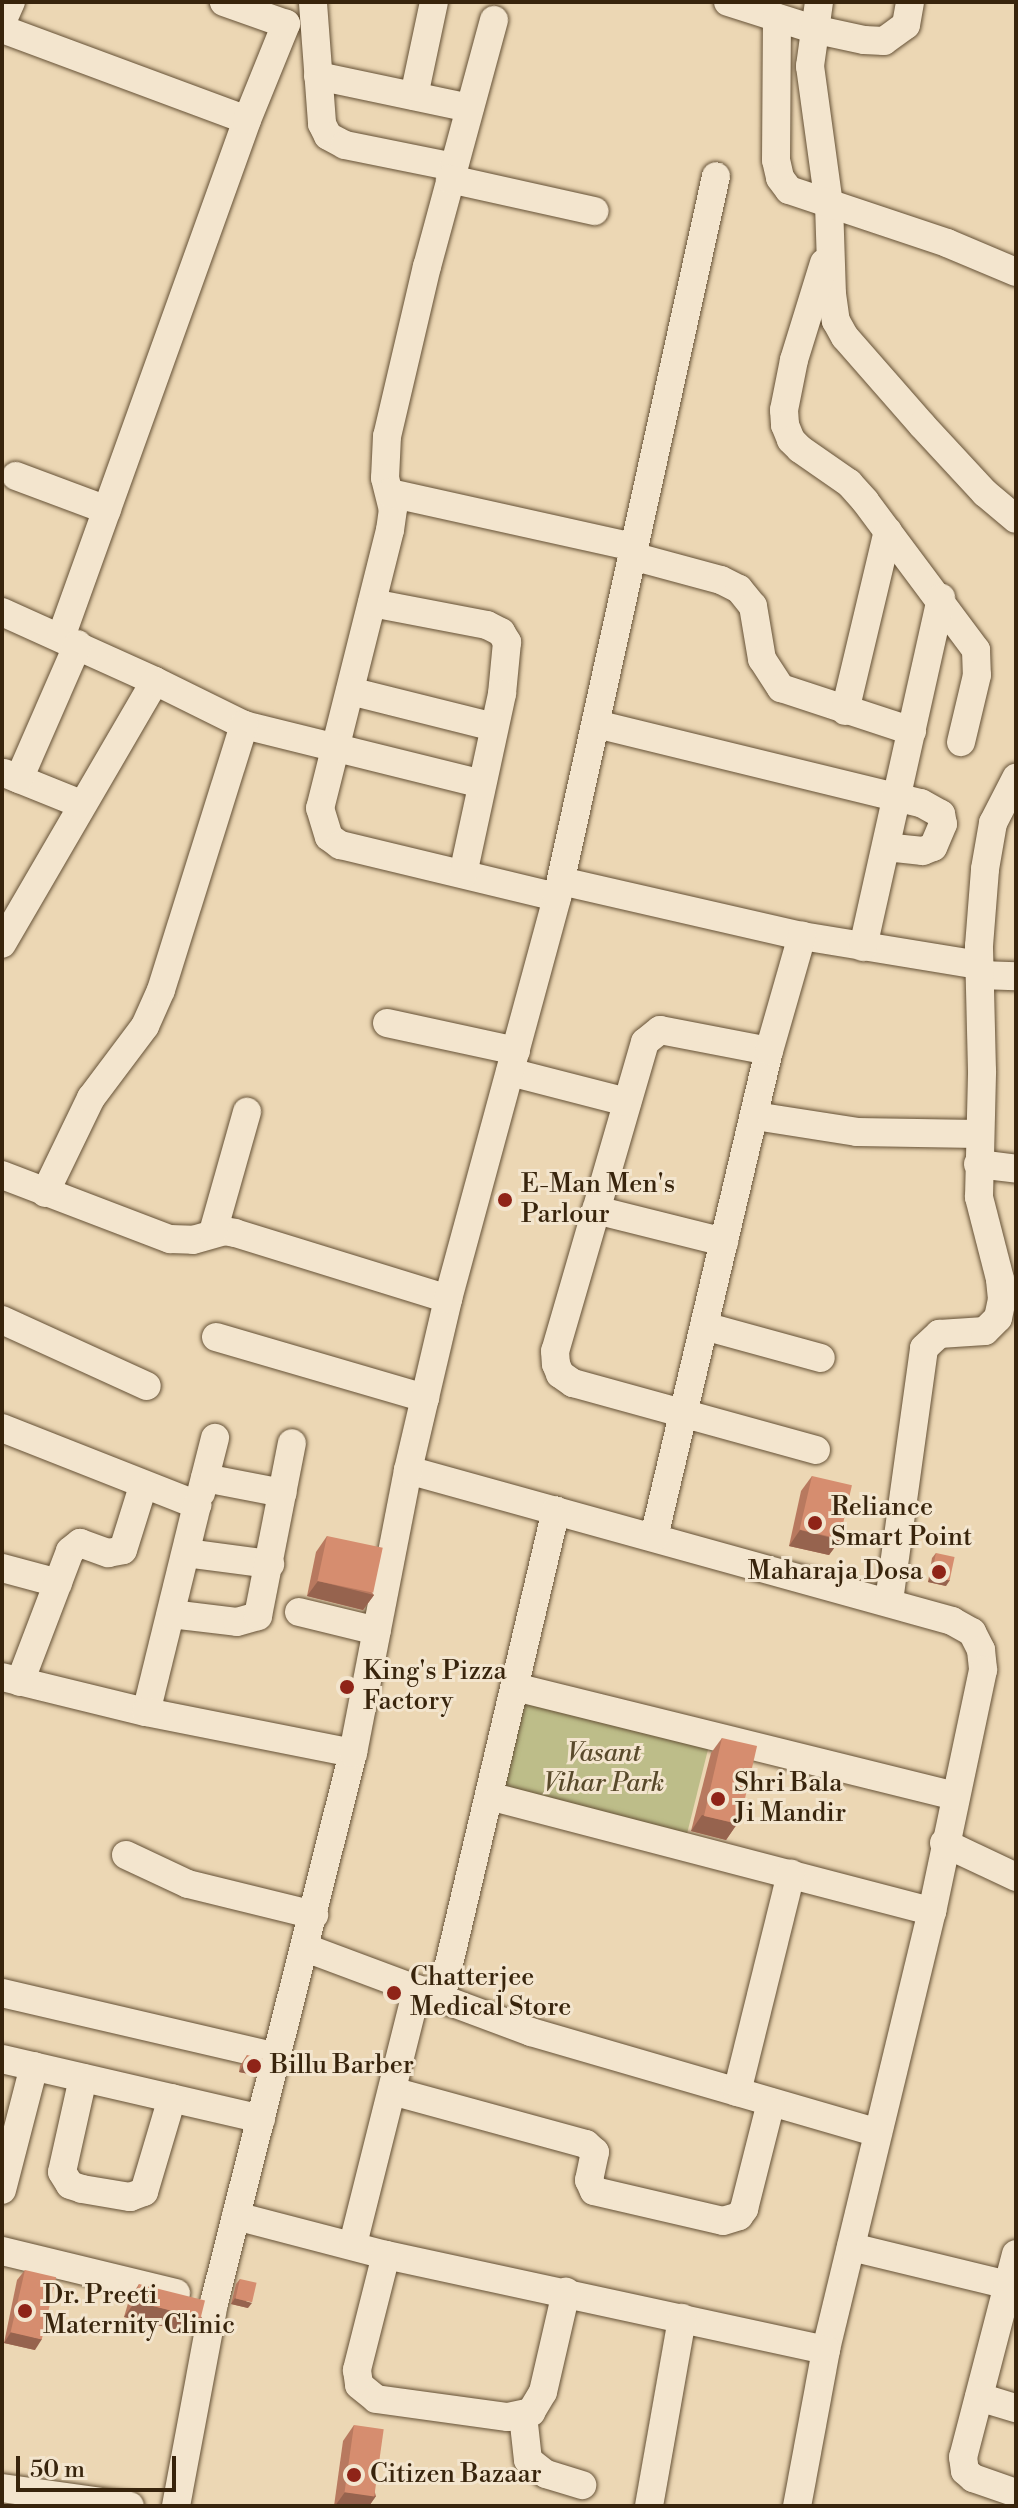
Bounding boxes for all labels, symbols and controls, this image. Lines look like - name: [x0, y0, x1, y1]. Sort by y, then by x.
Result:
- place label: E-Man Men's Parlour: [521, 1169, 675, 1230]
- marker: E-Man Men's Parlour: [496, 1191, 514, 1209]
- place label: Reliance Smart Point: [831, 1492, 972, 1554]
- marker: Reliance Smart Point: [806, 1514, 824, 1532]
- place label: Maharaja Dosa: [748, 1556, 923, 1588]
- marker: Maharaja Dosa: [930, 1563, 948, 1581]
- place label: King's Pizza Factory: [363, 1656, 507, 1718]
- marker: King's Pizza Factory: [338, 1678, 356, 1696]
- park label: Vasant Vihar Park: [544, 1738, 664, 1800]
- place label: Shri Bala Ji Mandir: [734, 1768, 846, 1830]
- marker: Shri Bala Ji Mandir: [709, 1790, 727, 1808]
- place label: Chatterjee Medical Store: [410, 1962, 571, 2024]
- marker: Chatterjee Medical Store: [385, 1984, 403, 2002]
- place label: Billu Barber: [270, 2050, 414, 2082]
- marker: Billu Barber: [245, 2057, 263, 2075]
- place label: Dr. Preeti Maternity Clinic: [43, 2280, 235, 2342]
- marker: Dr. Preeti Maternity Clinic: [14, 2300, 36, 2322]
- scale bar: [20, 2440, 180, 2490]
- text: 50 m: [30, 2455, 85, 2485]
- place label: Citizen Bazaar: [370, 2459, 542, 2491]
- marker: Citizen Bazaar: [345, 2466, 363, 2484]

